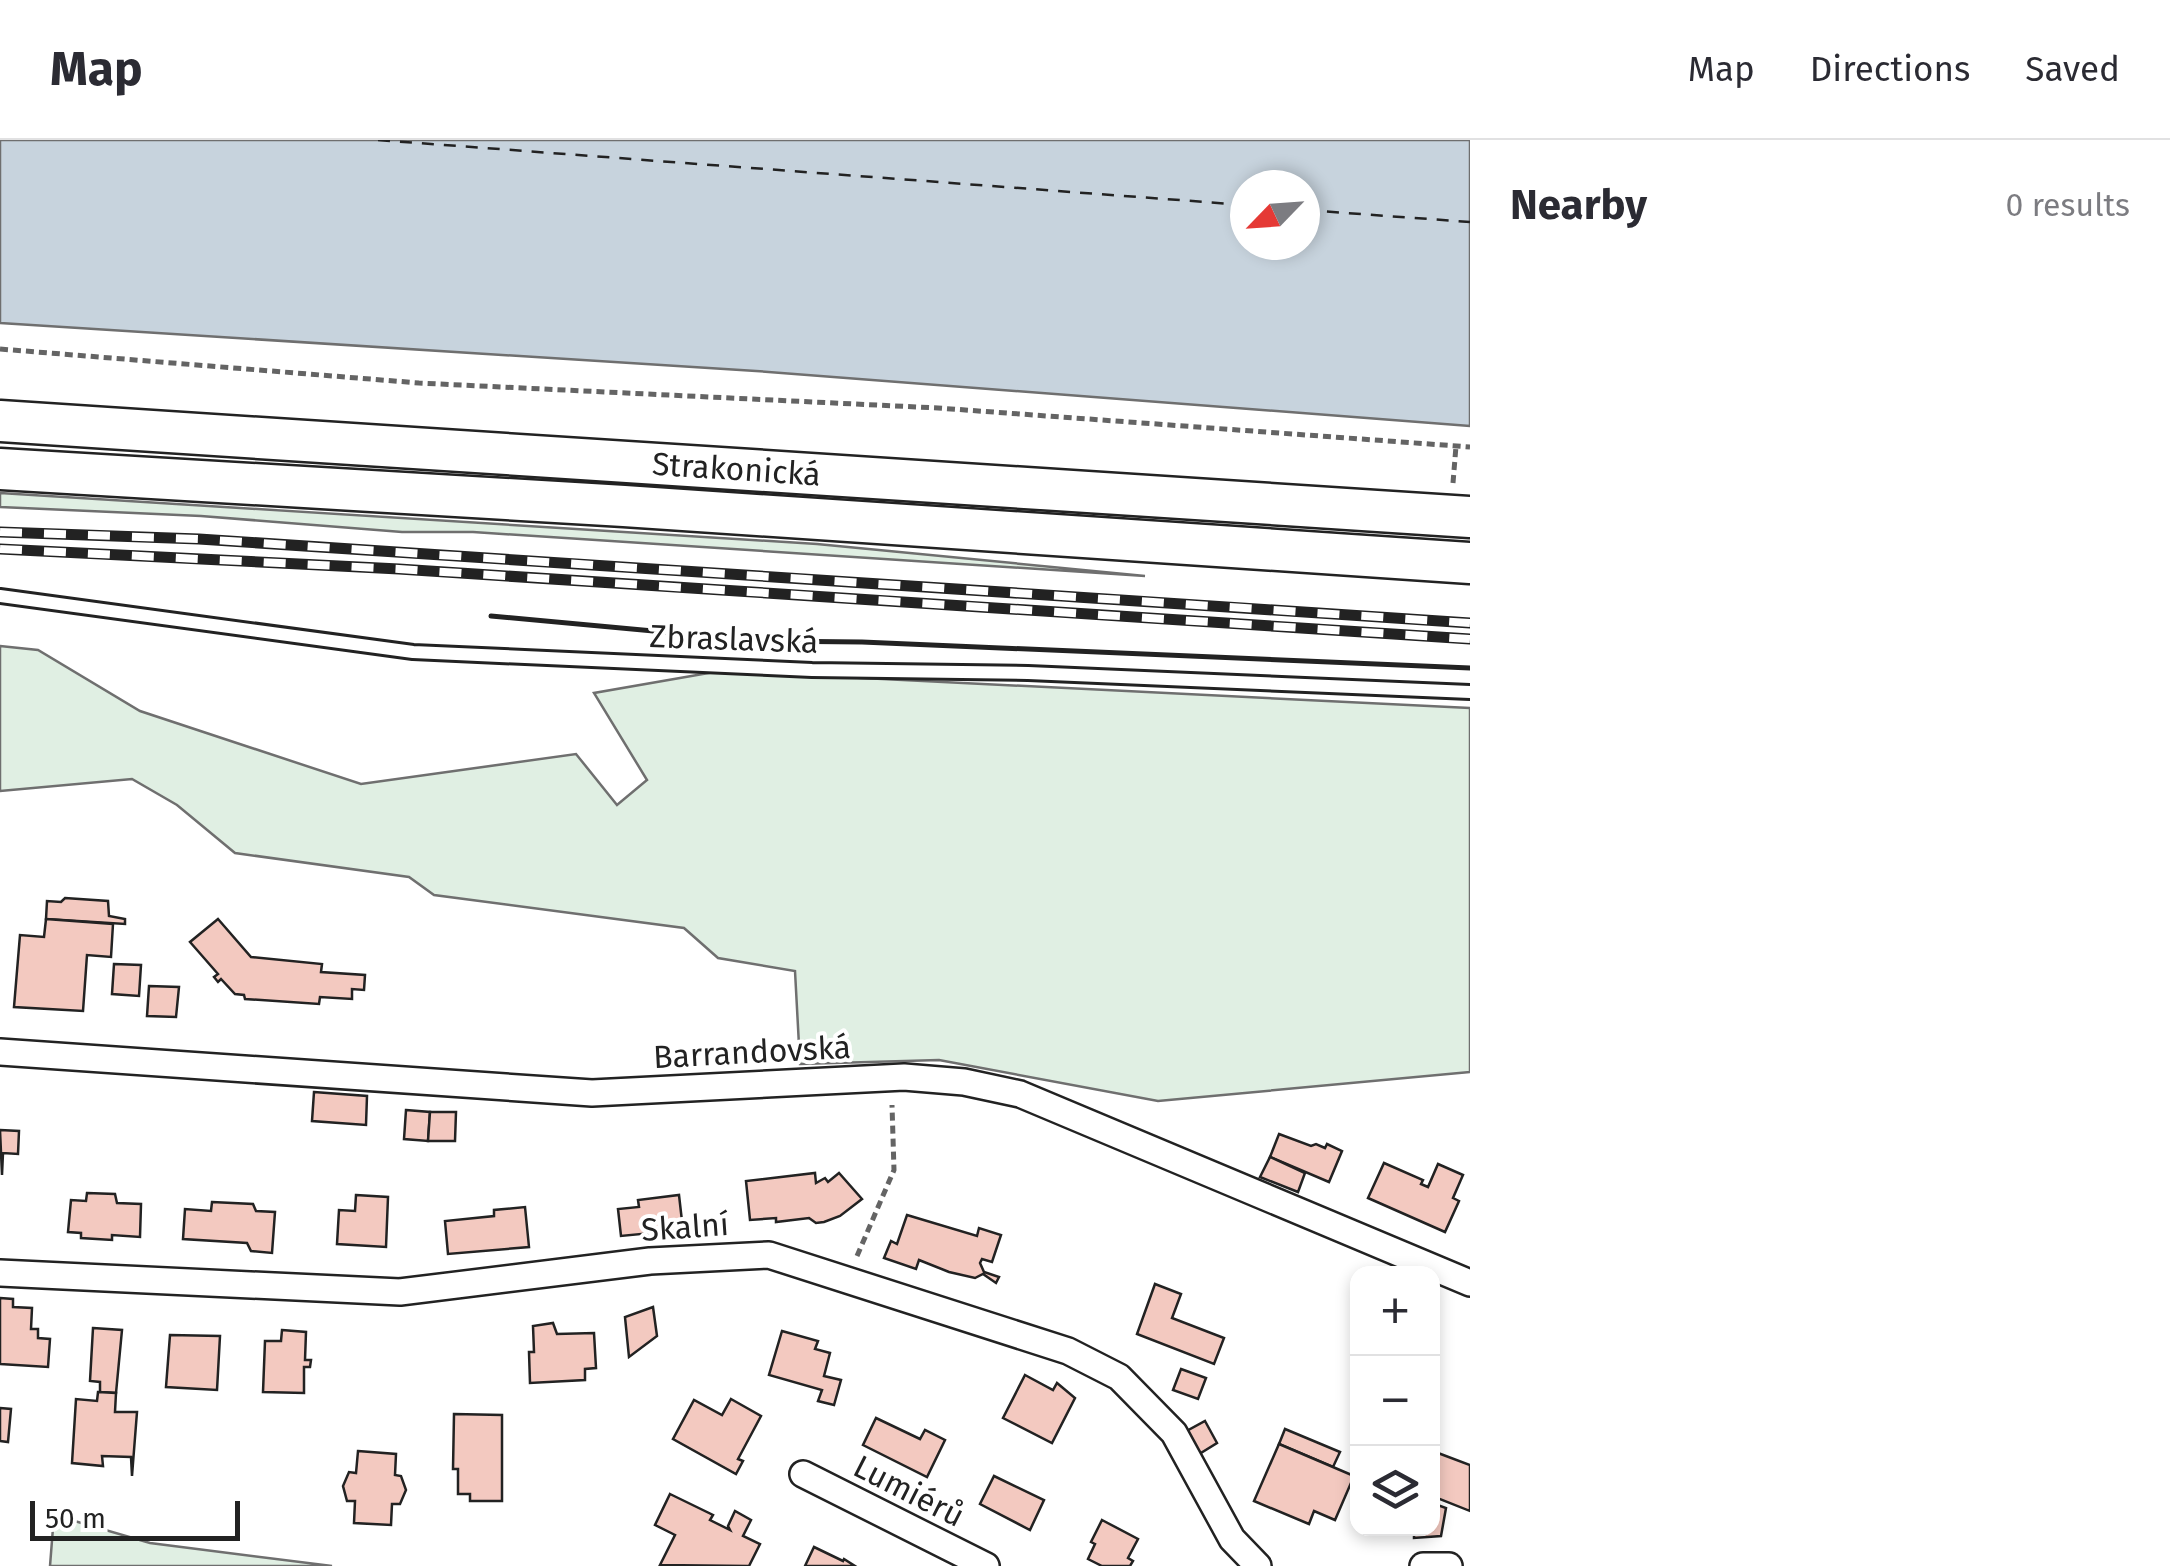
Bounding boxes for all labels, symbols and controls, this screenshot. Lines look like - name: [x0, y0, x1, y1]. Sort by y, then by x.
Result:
- text: Map: [50, 40, 143, 98]
- text: Map: [1688, 48, 1755, 90]
- text: Directions: [1810, 48, 1970, 90]
- text: Saved: [2025, 48, 2120, 90]
- north arrow: [1230, 170, 1320, 260]
- text: Nearby: [1510, 180, 1647, 230]
- text: 0 results: [2005, 186, 2130, 224]
- street label: Strakonická: [651, 445, 822, 494]
- street label: Zbraslavská: [649, 617, 819, 661]
- street label: Barrandovská: [652, 1028, 852, 1076]
- street label: Skalní: [640, 1205, 730, 1249]
- map controls: [1350, 1266, 1440, 1536]
- button: +: [1350, 1266, 1440, 1356]
- button: −: [1350, 1356, 1440, 1446]
- button: layers: [1350, 1446, 1440, 1536]
- street label: Lumiérů: [847, 1447, 971, 1535]
- scale bar: [30, 1496, 240, 1540]
- text: 50 m: [45, 1502, 106, 1535]

